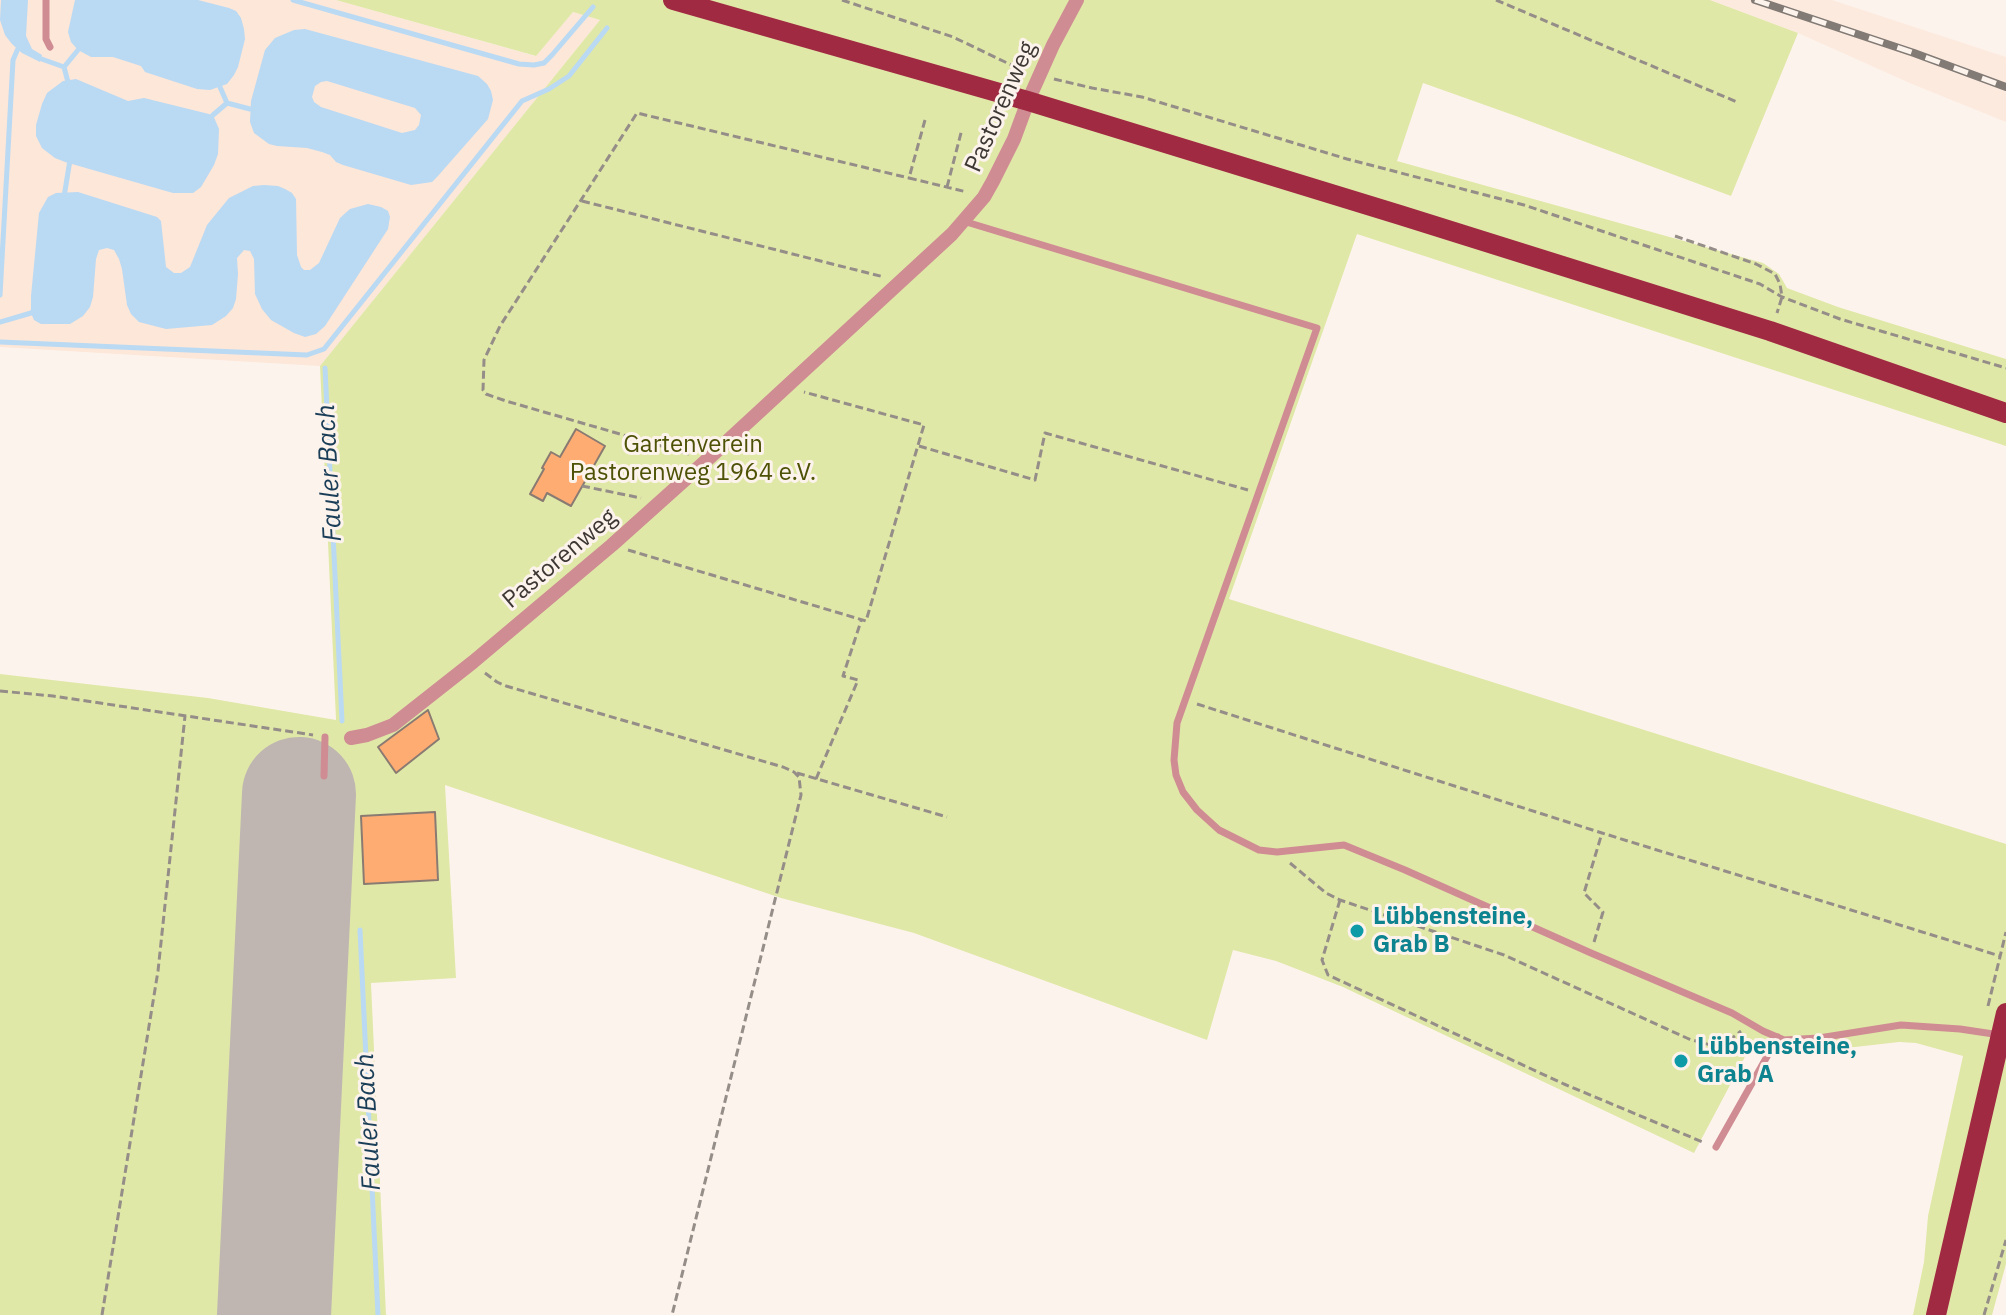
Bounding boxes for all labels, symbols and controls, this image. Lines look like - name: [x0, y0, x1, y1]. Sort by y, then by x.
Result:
- street label: Pastorenweg: [959, 37, 1043, 177]
- water label: Fauler Bach: [311, 404, 349, 542]
- park label: Gartenverein Pastorenweg 1964 e.V.: [570, 431, 816, 487]
- street label: Pastorenweg: [497, 503, 623, 615]
- place label: Lübbensteine, Grab B: [1373, 903, 1533, 959]
- marker: Lübbensteine, Grab B: [1348, 922, 1366, 940]
- place label: Lübbensteine, Grab A: [1697, 1033, 1857, 1089]
- marker: Lübbensteine, Grab A: [1672, 1052, 1690, 1070]
- water label: Fauler Bach: [350, 1053, 388, 1191]

